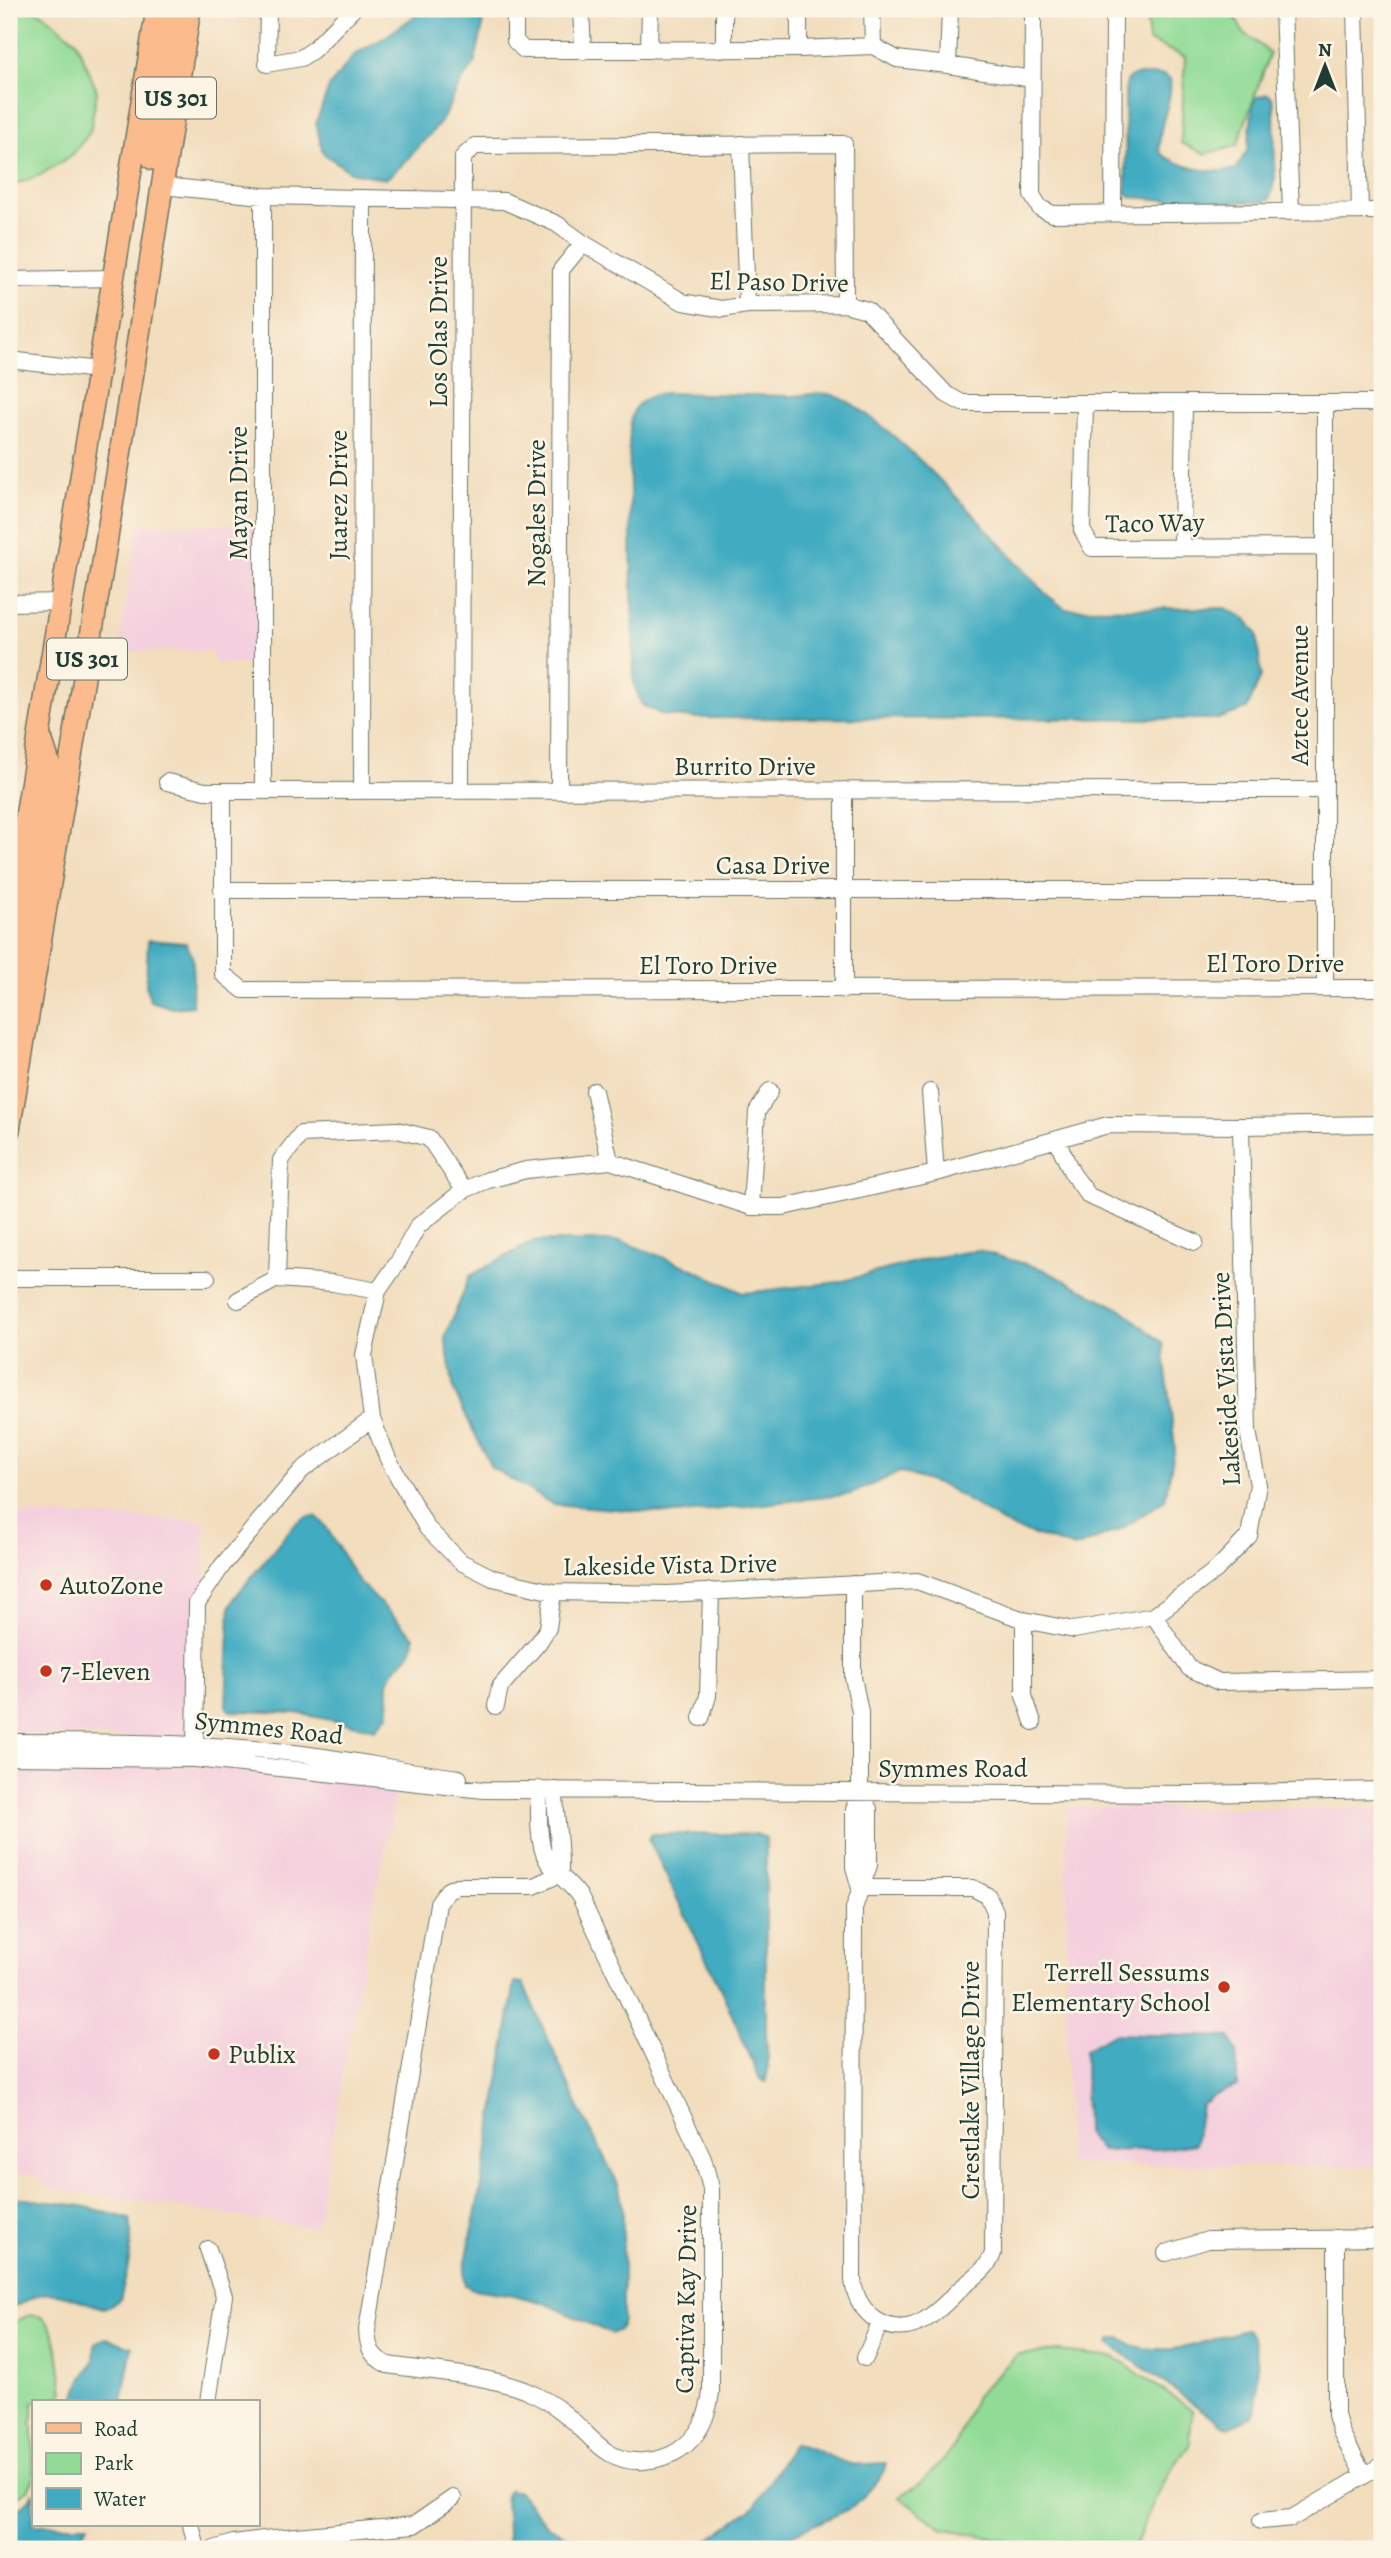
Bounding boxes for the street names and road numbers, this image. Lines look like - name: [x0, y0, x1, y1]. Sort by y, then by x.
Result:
- road number: US 301: [136, 78, 216, 118]
- street label: Los Olas Drive: [421, 256, 456, 408]
- street label: El Paso Drive: [709, 263, 849, 301]
- street label: Mayan Drive: [221, 426, 256, 560]
- street label: Juarez Drive: [321, 430, 356, 560]
- street label: Nogales Drive: [519, 439, 554, 587]
- street label: Taco Way: [1105, 505, 1205, 541]
- street label: Aztec Avenue: [1282, 625, 1317, 766]
- road number: US 301: [47, 638, 127, 680]
- street label: Burrito Drive: [674, 749, 816, 784]
- street label: Casa Drive: [716, 848, 830, 883]
- street label: El Toro Drive: [1206, 946, 1344, 981]
- street label: El Toro Drive: [639, 948, 777, 983]
- street label: Lakeside Vista Drive: [1203, 1271, 1249, 1487]
- street label: Lakeside Vista Drive: [562, 1546, 778, 1584]
- street label: Symmes Road: [193, 1703, 345, 1753]
- street label: Symmes Road: [878, 1751, 1028, 1786]
- street label: Crestlake Village Drive: [953, 1961, 988, 2199]
- street label: Captiva Kay Drive: [667, 2204, 705, 2394]

